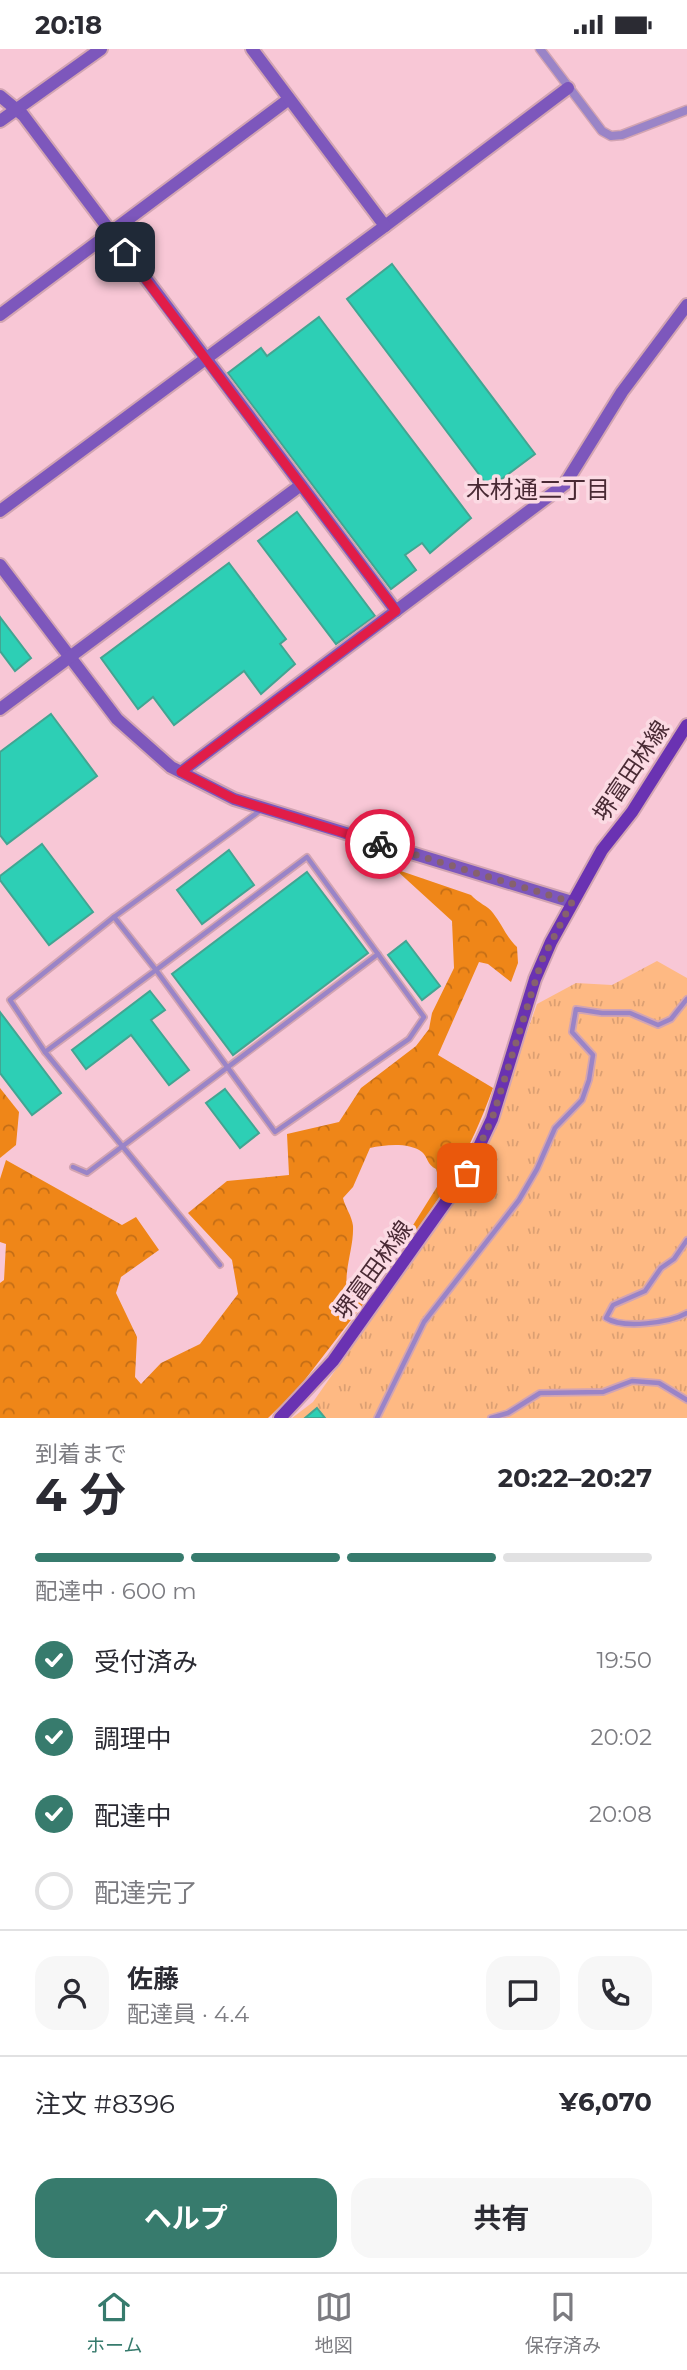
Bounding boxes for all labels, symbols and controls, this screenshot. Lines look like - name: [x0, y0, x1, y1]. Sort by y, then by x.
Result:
- text: 20:18: [35, 9, 102, 41]
- pin: [95, 222, 155, 282]
- icon: home: [106, 233, 144, 271]
- district label: 木材通二丁目: [466, 475, 610, 504]
- street label: 堺富田林線: [587, 716, 675, 826]
- courier: [345, 809, 415, 879]
- icon: bike: [361, 825, 399, 863]
- pin: [437, 1143, 497, 1203]
- icon: bag: [448, 1154, 486, 1192]
- street label: 堺富田林線: [328, 1215, 418, 1325]
- text: 到着まで: [35, 1440, 127, 1468]
- text: 20:22–20:27: [498, 1462, 652, 1494]
- text: 4 分: [35, 1466, 126, 1523]
- text: 配達中 · 600 m: [35, 1577, 197, 1605]
- icon: check: [35, 1641, 73, 1679]
- text: 受付済み: [94, 1646, 198, 1678]
- text: 19:50: [597, 1646, 652, 1674]
- icon: check: [35, 1718, 73, 1756]
- text: 調理中: [94, 1723, 172, 1755]
- text: 20:02: [591, 1723, 652, 1751]
- icon: check: [35, 1795, 73, 1833]
- text: 配達中: [94, 1800, 172, 1832]
- text: 20:08: [589, 1800, 652, 1828]
- text: 配達完了: [94, 1877, 198, 1909]
- button: person: [35, 1956, 109, 2030]
- button: chat: [486, 1956, 560, 2030]
- button: phone: [578, 1956, 652, 2030]
- text: 佐藤: [127, 1963, 179, 1995]
- text: 配達員 · 4.4: [127, 2000, 249, 2028]
- text: ¥6,070: [559, 2086, 652, 2118]
- text: 注文 #8396: [35, 2088, 175, 2120]
- button: ヘルプ: [35, 2178, 337, 2258]
- button: 共有: [351, 2178, 652, 2258]
- tab: ホーム: [86, 2288, 143, 2357]
- tab: 地図: [315, 2288, 353, 2357]
- tab: 保存済み: [525, 2288, 601, 2357]

